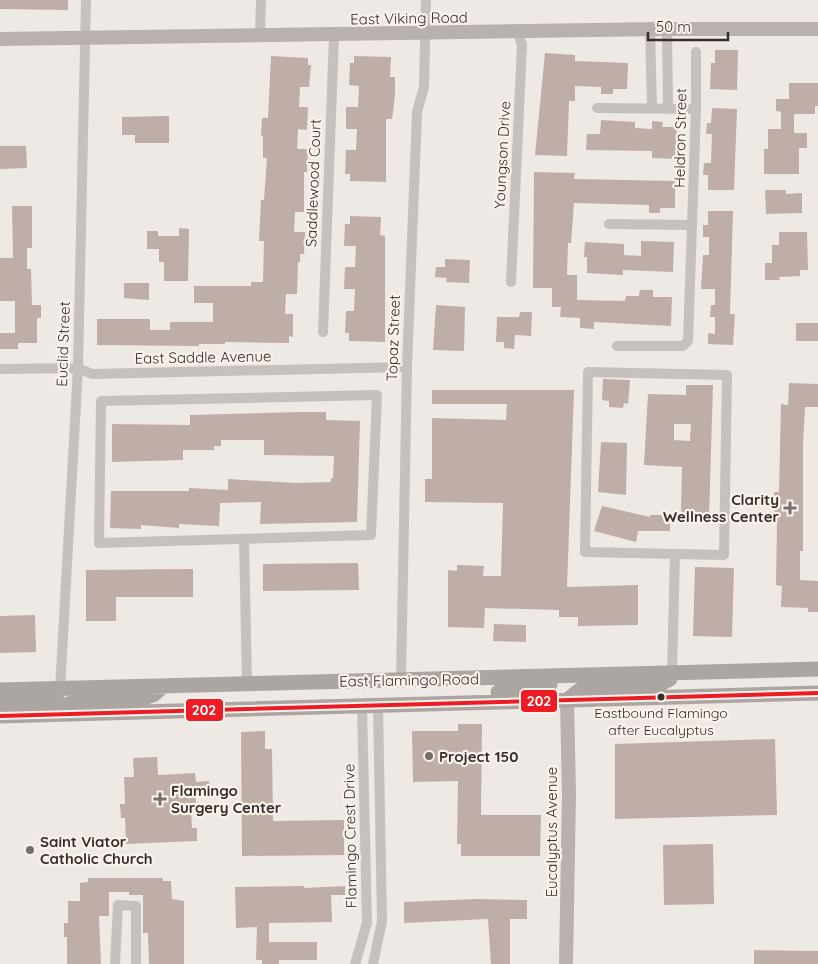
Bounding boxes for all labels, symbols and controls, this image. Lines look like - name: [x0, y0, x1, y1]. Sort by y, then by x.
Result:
- street label: East Viking Road: [350, 7, 468, 29]
- scale bar: [648, 10, 728, 42]
- text: 50 m: [656, 17, 691, 36]
- street label: Heldron Street: [670, 88, 690, 188]
- street label: Youngson Drive: [490, 100, 514, 210]
- street label: Saddlewood Court: [301, 119, 325, 247]
- street label: Topaz Street: [382, 294, 404, 382]
- street label: Euclid Street: [52, 301, 74, 387]
- street label: East Saddle Avenue: [134, 346, 272, 368]
- place label: Clarity Wellness Center: [663, 490, 779, 526]
- marker: Clarity Wellness Center: [783, 501, 797, 515]
- street label: East Flamingo Road: [339, 669, 479, 691]
- line badge: 202: [520, 689, 558, 713]
- text: 202: [527, 692, 551, 710]
- marker: Eastbound Flamingo after Eucalyptus: [656, 692, 666, 702]
- line badge: 202: [185, 698, 224, 722]
- text: 202: [192, 701, 216, 719]
- place label: Eastbound Flamingo after Eucalyptus: [594, 704, 728, 739]
- place label: Project 150: [439, 747, 518, 766]
- marker: Project 150: [423, 750, 435, 762]
- street label: Flamingo Crest Drive: [339, 763, 361, 909]
- street label: Eucalyptus Avenue: [542, 767, 561, 897]
- place label: Flamingo Surgery Center: [171, 781, 282, 817]
- marker: Flamingo Surgery Center: [153, 792, 167, 806]
- place label: Saint Viator Catholic Church: [40, 832, 152, 868]
- marker: Saint Viator Catholic Church: [24, 844, 36, 856]

